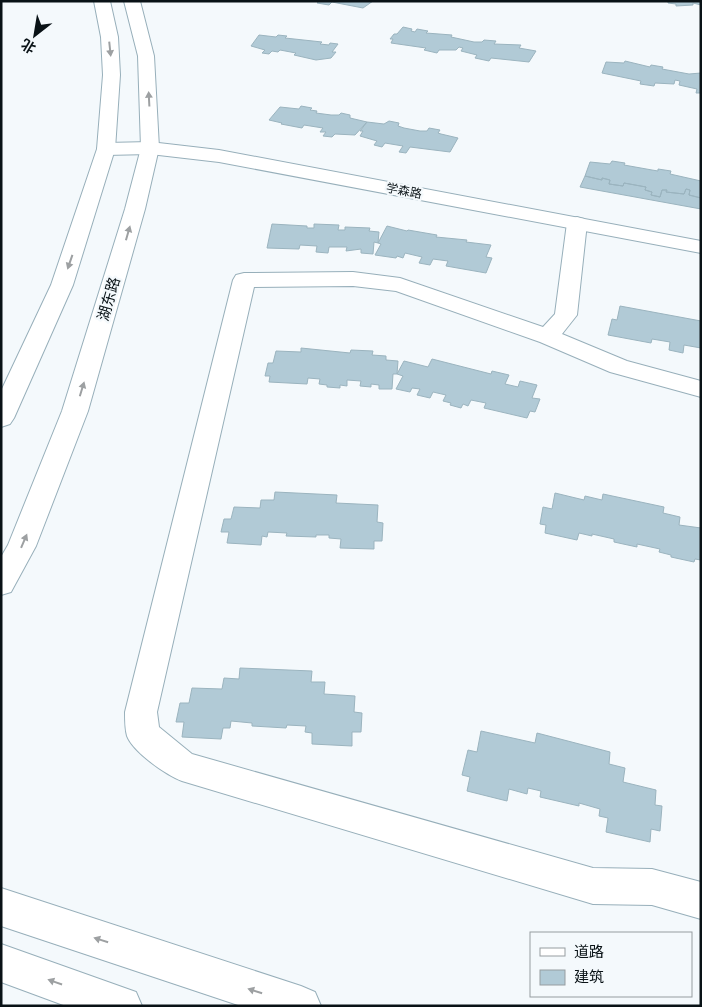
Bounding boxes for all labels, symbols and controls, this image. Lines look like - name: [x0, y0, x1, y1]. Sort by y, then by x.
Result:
- north arrow: [10, 10, 60, 60]
- text: 北: [17, 35, 39, 58]
- one-way arrow: [106, 41, 114, 57]
- one-way arrow: [144, 91, 152, 107]
- street label: 学森路: [385, 179, 423, 202]
- one-way arrow: [125, 225, 133, 240]
- one-way arrow: [65, 254, 73, 269]
- street label: 湖东路: [92, 274, 125, 323]
- one-way arrow: [78, 381, 86, 396]
- one-way arrow: [20, 533, 28, 548]
- legend: [530, 932, 692, 997]
- one-way arrow: [93, 936, 108, 943]
- text: 道路: [574, 941, 604, 962]
- text: 建筑: [574, 966, 604, 987]
- one-way arrow: [47, 978, 62, 986]
- one-way arrow: [247, 986, 262, 994]

